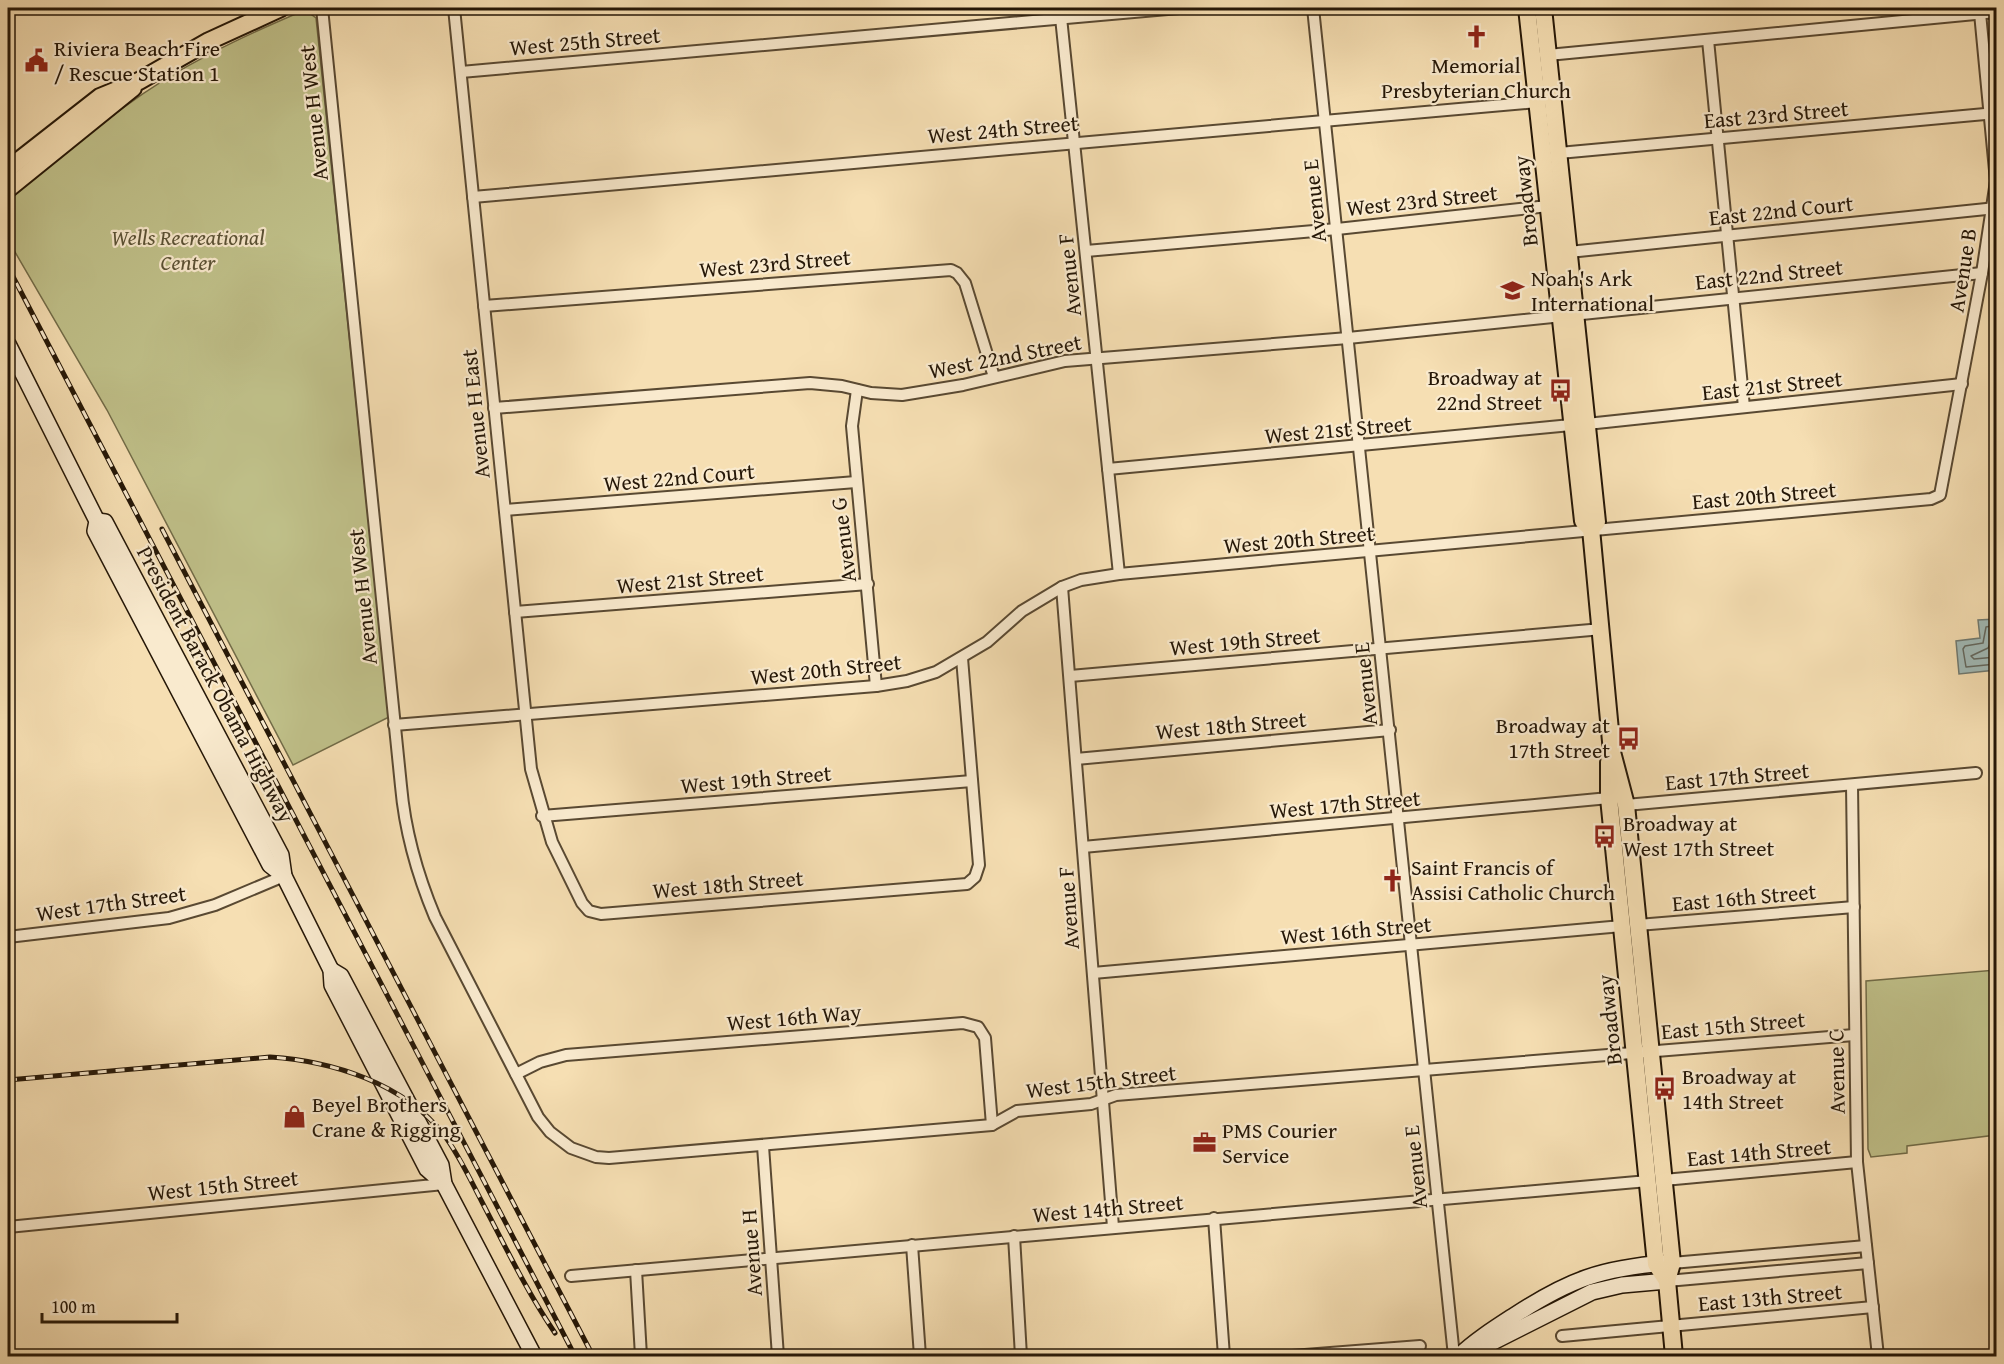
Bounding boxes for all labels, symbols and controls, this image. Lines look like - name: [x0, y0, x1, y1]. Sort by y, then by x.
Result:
- street label: West 25th Street: [508, 18, 662, 64]
- church icon: Memorial Presbyterian Church: [1463, 23, 1489, 49]
- place label: Riviera Beach Fire / Rescue Station 1: [54, 32, 220, 89]
- street label: Avenue H West: [290, 43, 336, 183]
- public building icon: Riviera Beach Fire / Rescue Station 1: [23, 48, 49, 74]
- place label: Memorial Presbyterian Church: [1381, 49, 1571, 106]
- street label: East 23rd Street: [1702, 92, 1850, 136]
- street label: West 24th Street: [926, 106, 1080, 152]
- street label: Broadway: [1504, 154, 1546, 248]
- street label: Avenue E: [1294, 158, 1334, 244]
- street label: West 23rd Street: [1345, 176, 1499, 224]
- street label: East 22nd Court: [1707, 186, 1855, 233]
- park label: Wells Recreational Center: [111, 221, 265, 278]
- street label: Avenue B: [1940, 226, 1984, 314]
- street label: Avenue F: [1049, 232, 1089, 318]
- street label: West 23rd Street: [698, 240, 852, 286]
- street label: East 22nd Street: [1693, 250, 1845, 298]
- place label: Noah's Ark International: [1531, 262, 1654, 319]
- school or university icon: Noah's Ark International: [1500, 278, 1526, 304]
- street label: West 22nd Street: [926, 325, 1084, 387]
- street label: Avenue H East: [452, 347, 498, 480]
- place label: Broadway at 22nd Street: [1428, 361, 1542, 418]
- street label: East 21st Street: [1700, 362, 1844, 408]
- bus stop icon: Broadway at 22nd Street: [1547, 377, 1573, 403]
- street label: West 21st Street: [1263, 407, 1413, 451]
- street label: West 22nd Court: [602, 454, 756, 500]
- street label: East 20th Street: [1691, 473, 1838, 517]
- street label: Avenue G: [822, 496, 864, 584]
- street label: West 20th Street: [1222, 516, 1376, 562]
- street label: Avenue H West: [339, 527, 385, 667]
- street label: President Barack Obama Highway: [129, 540, 303, 828]
- street label: West 21st Street: [615, 557, 765, 601]
- street label: West 19th Street: [1168, 618, 1322, 664]
- street label: Avenue E: [1345, 641, 1385, 727]
- street label: West 20th Street: [749, 645, 903, 693]
- street label: West 18th Street: [1154, 702, 1308, 748]
- place label: Broadway at 17th Street: [1496, 709, 1610, 766]
- bus stop icon: Broadway at 17th Street: [1615, 725, 1641, 751]
- street label: East 17th Street: [1664, 754, 1811, 798]
- street label: West 19th Street: [679, 756, 833, 802]
- street label: West 17th Street: [1268, 781, 1422, 827]
- place label: Broadway at West 17th Street: [1623, 807, 1775, 864]
- bus stop icon: Broadway at West 17th Street: [1592, 823, 1618, 849]
- place label: Saint Francis of Assisi Catholic Church: [1411, 851, 1616, 908]
- street label: West 18th Street: [651, 861, 805, 907]
- street label: Avenue F: [1049, 865, 1087, 951]
- church icon: Saint Francis of Assisi Catholic Church: [1380, 867, 1406, 893]
- street label: East 16th Street: [1671, 875, 1818, 919]
- street label: West 17th Street: [34, 877, 188, 929]
- street label: West 16th Street: [1279, 907, 1433, 953]
- street label: Broadway: [1588, 973, 1630, 1067]
- street label: West 16th Way: [725, 995, 863, 1039]
- street label: East 15th Street: [1660, 1003, 1807, 1047]
- street label: Avenue C: [1819, 1029, 1853, 1114]
- street label: West 15th Street: [1024, 1056, 1178, 1106]
- place label: Broadway at 14th Street: [1682, 1060, 1796, 1117]
- bus stop icon: Broadway at 14th Street: [1651, 1076, 1677, 1102]
- place label: Beyel Brothers Crane & Rigging: [312, 1088, 461, 1145]
- shop icon: Beyel Brothers Crane & Rigging: [281, 1104, 307, 1130]
- place label: PMS Courier Service: [1222, 1114, 1337, 1171]
- street label: Avenue E: [1395, 1124, 1435, 1210]
- office icon: PMS Courier Service: [1191, 1130, 1217, 1156]
- street label: East 14th Street: [1686, 1130, 1833, 1174]
- street label: West 15th Street: [146, 1161, 300, 1209]
- street label: West 14th Street: [1031, 1185, 1185, 1231]
- street label: Avenue H: [732, 1208, 770, 1298]
- street label: East 13th Street: [1697, 1275, 1844, 1319]
- scale bar: [42, 1286, 177, 1324]
- text: 100 m: [51, 1293, 96, 1320]

